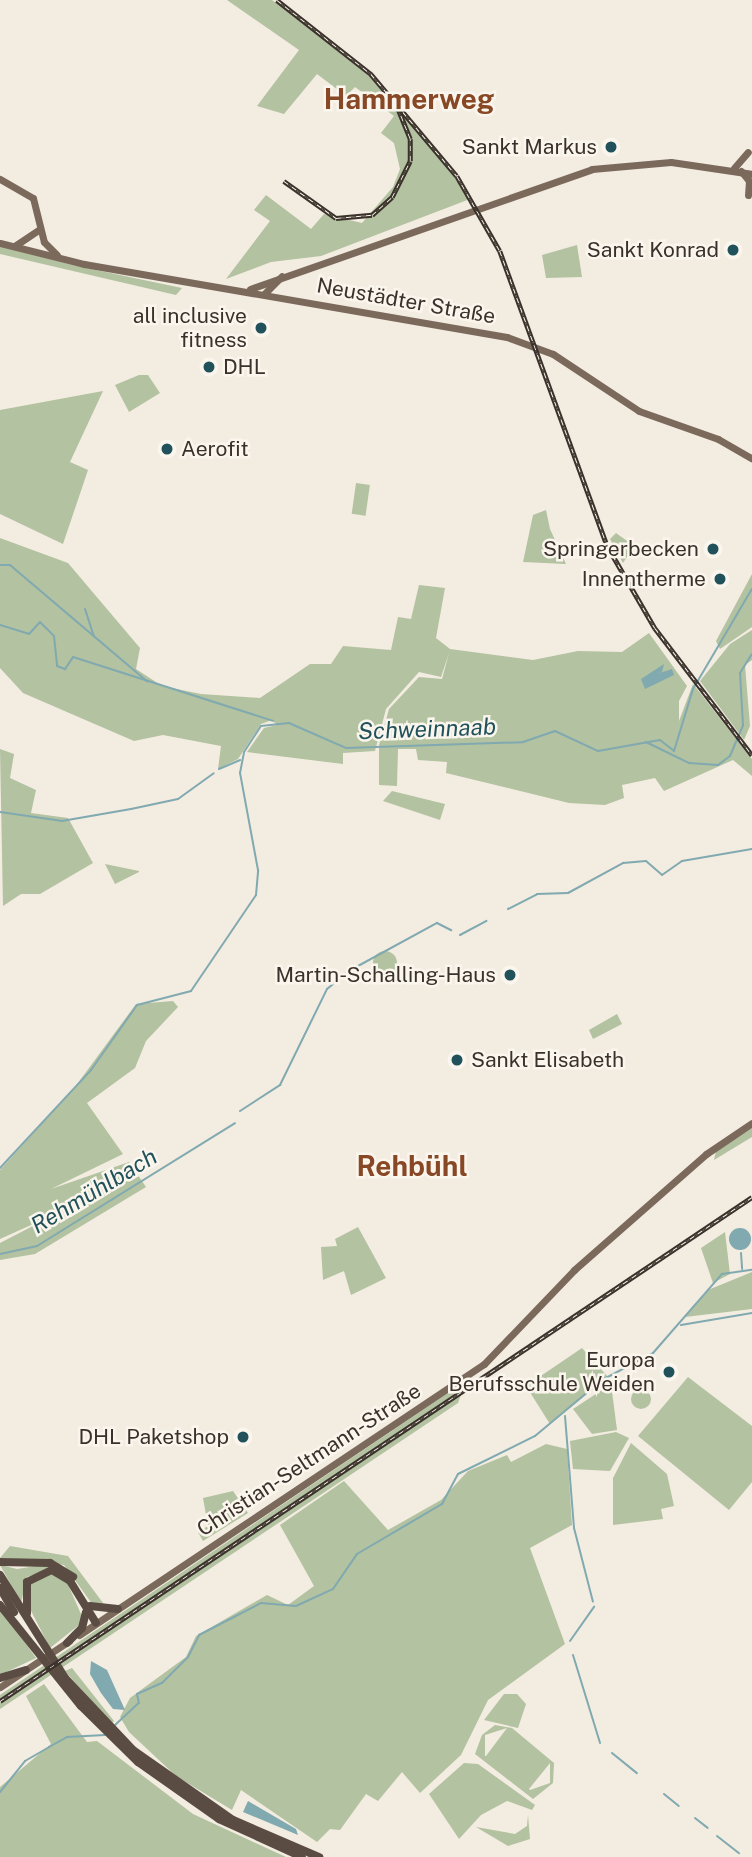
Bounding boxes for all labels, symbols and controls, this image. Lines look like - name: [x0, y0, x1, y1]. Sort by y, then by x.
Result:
- district label: Hammerweg: [324, 82, 494, 116]
- place label: Sankt Markus: [462, 134, 597, 160]
- marker: Sankt Markus: [603, 139, 619, 155]
- place label: Sankt Konrad: [587, 237, 719, 263]
- marker: Sankt Konrad: [725, 242, 741, 258]
- street label: Neustädter Straße: [315, 273, 497, 329]
- place label: all inclusive fitness: [133, 303, 247, 353]
- marker: all inclusive fitness: [253, 320, 269, 336]
- place label: DHL: [223, 354, 266, 380]
- marker: DHL: [201, 359, 217, 375]
- place label: Aerofit: [181, 436, 249, 462]
- marker: Aerofit: [159, 441, 175, 457]
- place label: Springerbecken: [543, 536, 699, 562]
- marker: Springerbecken: [705, 541, 721, 557]
- place label: Innentherme: [582, 566, 706, 592]
- marker: Innentherme: [712, 571, 728, 587]
- water label: Schweinnaab: [358, 713, 496, 745]
- place label: Martin-Schalling-Haus: [275, 962, 496, 988]
- marker: Martin-Schalling-Haus: [502, 967, 518, 983]
- place label: Sankt Elisabeth: [471, 1047, 624, 1073]
- marker: Sankt Elisabeth: [449, 1052, 465, 1068]
- water label: Rehmühlbach: [26, 1143, 162, 1239]
- district label: Rehbühl: [356, 1149, 468, 1183]
- place label: Europa Berufsschule Weiden: [448, 1347, 655, 1397]
- marker: Europa Berufsschule Weiden: [661, 1364, 677, 1380]
- street label: Christian-Seltmann-Straße: [192, 1378, 426, 1542]
- place label: DHL Paketshop: [78, 1424, 229, 1450]
- marker: DHL Paketshop: [235, 1429, 251, 1445]

